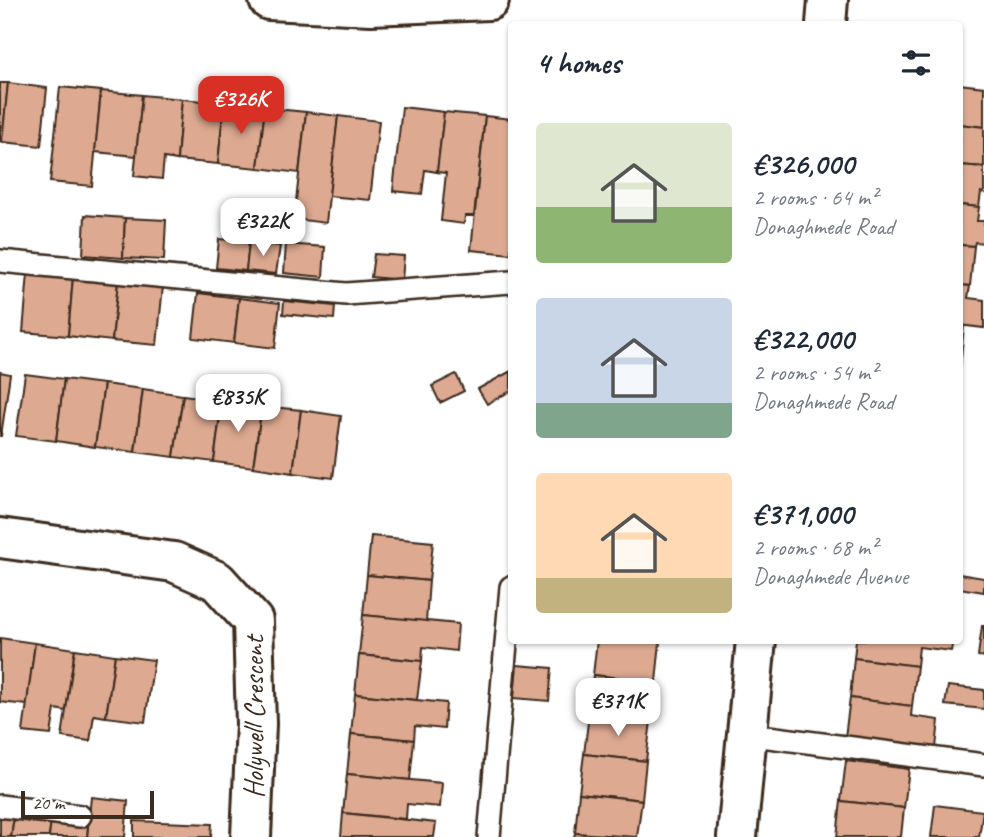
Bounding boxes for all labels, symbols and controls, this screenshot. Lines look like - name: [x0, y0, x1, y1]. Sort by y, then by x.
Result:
- text: 4 homes: [536, 44, 621, 82]
- icon: filters: [897, 44, 935, 82]
- pin: €326K: [192, 76, 290, 136]
- text: €326K: [214, 84, 268, 113]
- text: €326,000: [753, 145, 854, 183]
- icon: home: [592, 151, 676, 235]
- text: 2 rooms · 64 m²: [753, 183, 877, 212]
- pin: €322K: [214, 198, 312, 258]
- text: €322K: [236, 206, 290, 235]
- text: Donaghmede Road: [753, 212, 894, 241]
- text: €322,000: [753, 320, 853, 358]
- icon: home: [592, 326, 676, 410]
- text: 2 rooms · 54 m²: [753, 358, 877, 387]
- pin: €835K: [189, 374, 287, 434]
- text: €835K: [212, 382, 264, 411]
- text: Donaghmede Road: [753, 387, 894, 416]
- text: €371,000: [753, 495, 853, 533]
- icon: home: [592, 501, 676, 585]
- text: 2 rooms · 68 m²: [753, 533, 877, 562]
- text: Donaghmede Avenue: [753, 562, 908, 591]
- street label: Holywell Crescent: [236, 633, 271, 798]
- pin: €371K: [569, 678, 667, 738]
- text: €371K: [592, 686, 645, 715]
- scale bar: [21, 788, 154, 820]
- text: 20 m: [32, 791, 64, 815]

